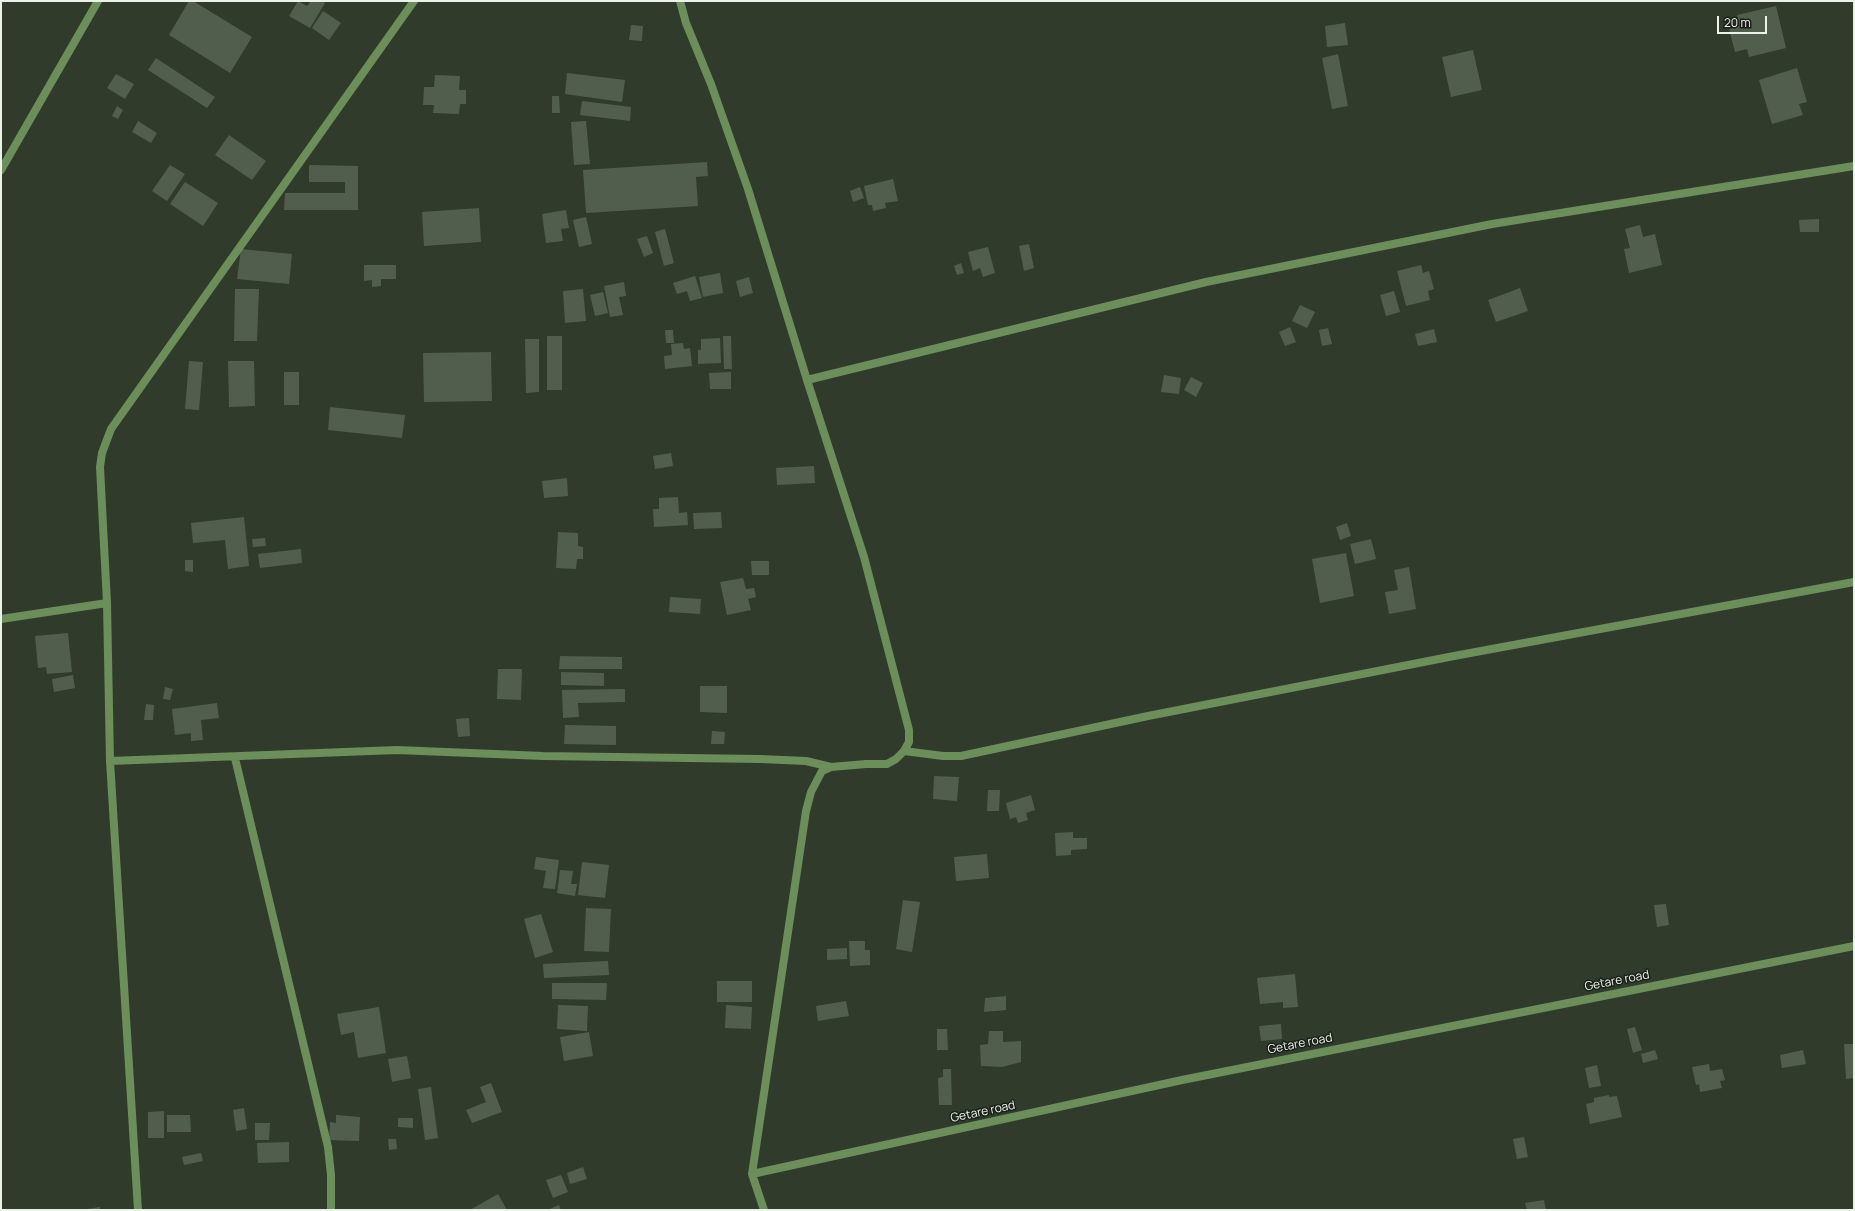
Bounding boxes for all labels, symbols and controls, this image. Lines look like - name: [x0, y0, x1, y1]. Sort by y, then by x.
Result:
- scale bar: [1719, 8, 1769, 34]
- text: 20 m: [1724, 14, 1751, 31]
- street label: Getare road: [1583, 968, 1651, 994]
- street label: Getare road: [1266, 1031, 1334, 1057]
- street label: Getare road: [949, 1098, 1017, 1126]

